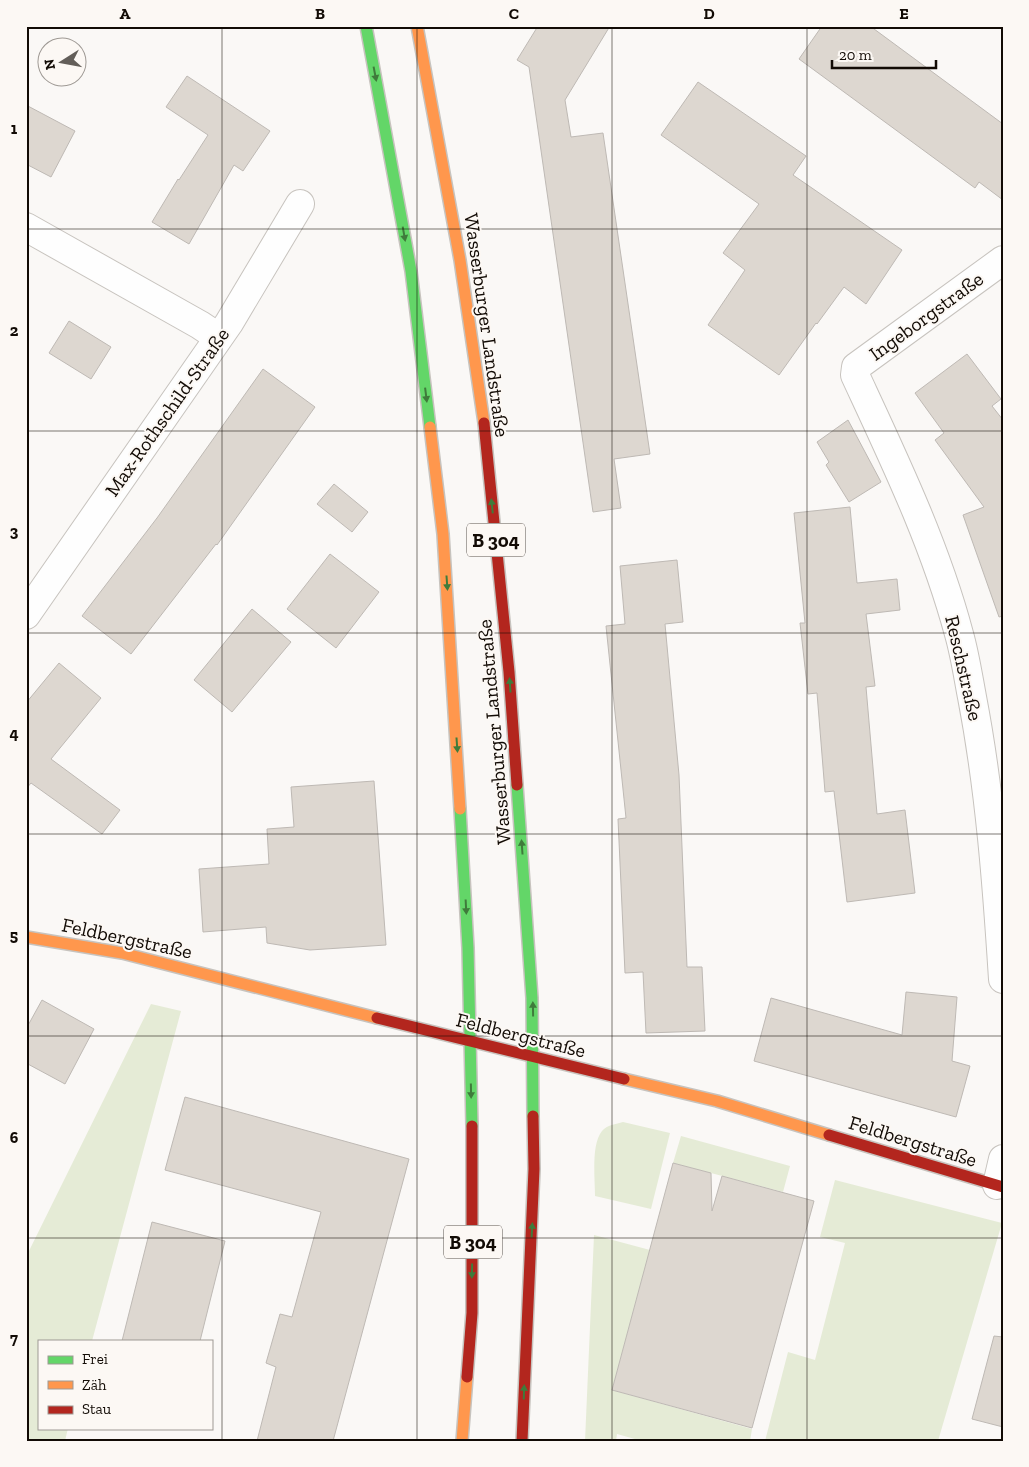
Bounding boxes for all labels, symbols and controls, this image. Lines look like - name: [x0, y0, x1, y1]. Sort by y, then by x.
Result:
- text: A: [120, 4, 131, 23]
- text: B: [315, 4, 325, 23]
- text: C: [509, 4, 519, 23]
- text: D: [703, 4, 715, 23]
- text: E: [899, 4, 909, 23]
- north arrow: [38, 38, 88, 88]
- scale bar: [832, 38, 935, 70]
- text: 20 m: [839, 46, 872, 64]
- text: N: [40, 57, 59, 71]
- one-way arrow: [371, 67, 379, 83]
- text: 1: [11, 119, 18, 138]
- street label: Wasserburger Landstraße: [459, 212, 515, 438]
- one-way arrow: [401, 226, 409, 242]
- street label: Ingeborgstraße: [864, 267, 988, 365]
- text: 2: [10, 321, 19, 340]
- street label: Max-Rothschild-Straße: [100, 323, 234, 501]
- one-way arrow: [422, 387, 430, 403]
- one-way arrow: [488, 498, 496, 514]
- text: 3: [10, 522, 19, 541]
- road number: B 304: [467, 524, 525, 556]
- one-way arrow: [443, 575, 451, 591]
- street label: Reschstraße: [940, 613, 988, 723]
- street label: Wasserburger Landstraße: [472, 619, 516, 845]
- one-way arrow: [506, 677, 514, 693]
- text: 4: [9, 724, 19, 743]
- one-way arrow: [454, 737, 462, 753]
- one-way arrow: [517, 839, 525, 855]
- one-way arrow: [463, 899, 471, 915]
- street label: Feldbergstraße: [60, 912, 194, 964]
- text: 5: [10, 926, 18, 945]
- one-way arrow: [529, 1001, 537, 1017]
- street label: Feldbergstraße: [454, 1007, 588, 1063]
- one-way arrow: [468, 1083, 476, 1099]
- street label: Feldbergstraße: [846, 1110, 980, 1172]
- text: 6: [10, 1128, 19, 1147]
- one-way arrow: [528, 1221, 536, 1237]
- road number: B 304: [444, 1226, 502, 1258]
- one-way arrow: [468, 1263, 476, 1279]
- text: 7: [10, 1329, 18, 1348]
- legend: [38, 1340, 212, 1430]
- text: Frei: [82, 1350, 108, 1368]
- text: Zäh: [82, 1376, 107, 1394]
- one-way arrow: [521, 1384, 529, 1400]
- text: Stau: [82, 1400, 112, 1418]

